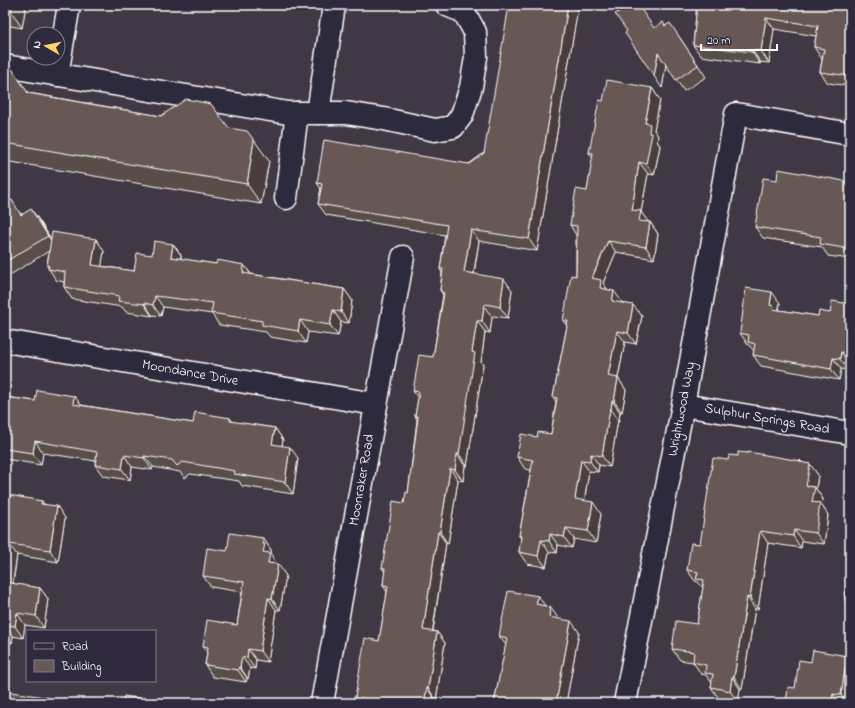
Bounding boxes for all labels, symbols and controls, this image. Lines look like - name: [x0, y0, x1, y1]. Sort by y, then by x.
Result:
- north arrow: [26, 26, 66, 66]
- scale bar: [701, 26, 777, 52]
- text: 20 m: [707, 32, 730, 50]
- text: N: [29, 40, 46, 50]
- street label: Moondance Drive: [140, 354, 241, 392]
- street label: Wrightwood Way: [663, 360, 702, 458]
- street label: Sulphur Springs Road: [703, 398, 831, 441]
- street label: Moonraker Road: [344, 432, 380, 527]
- legend: [26, 630, 156, 682]
- text: Road: [62, 638, 88, 656]
- text: Building: [61, 658, 101, 677]

